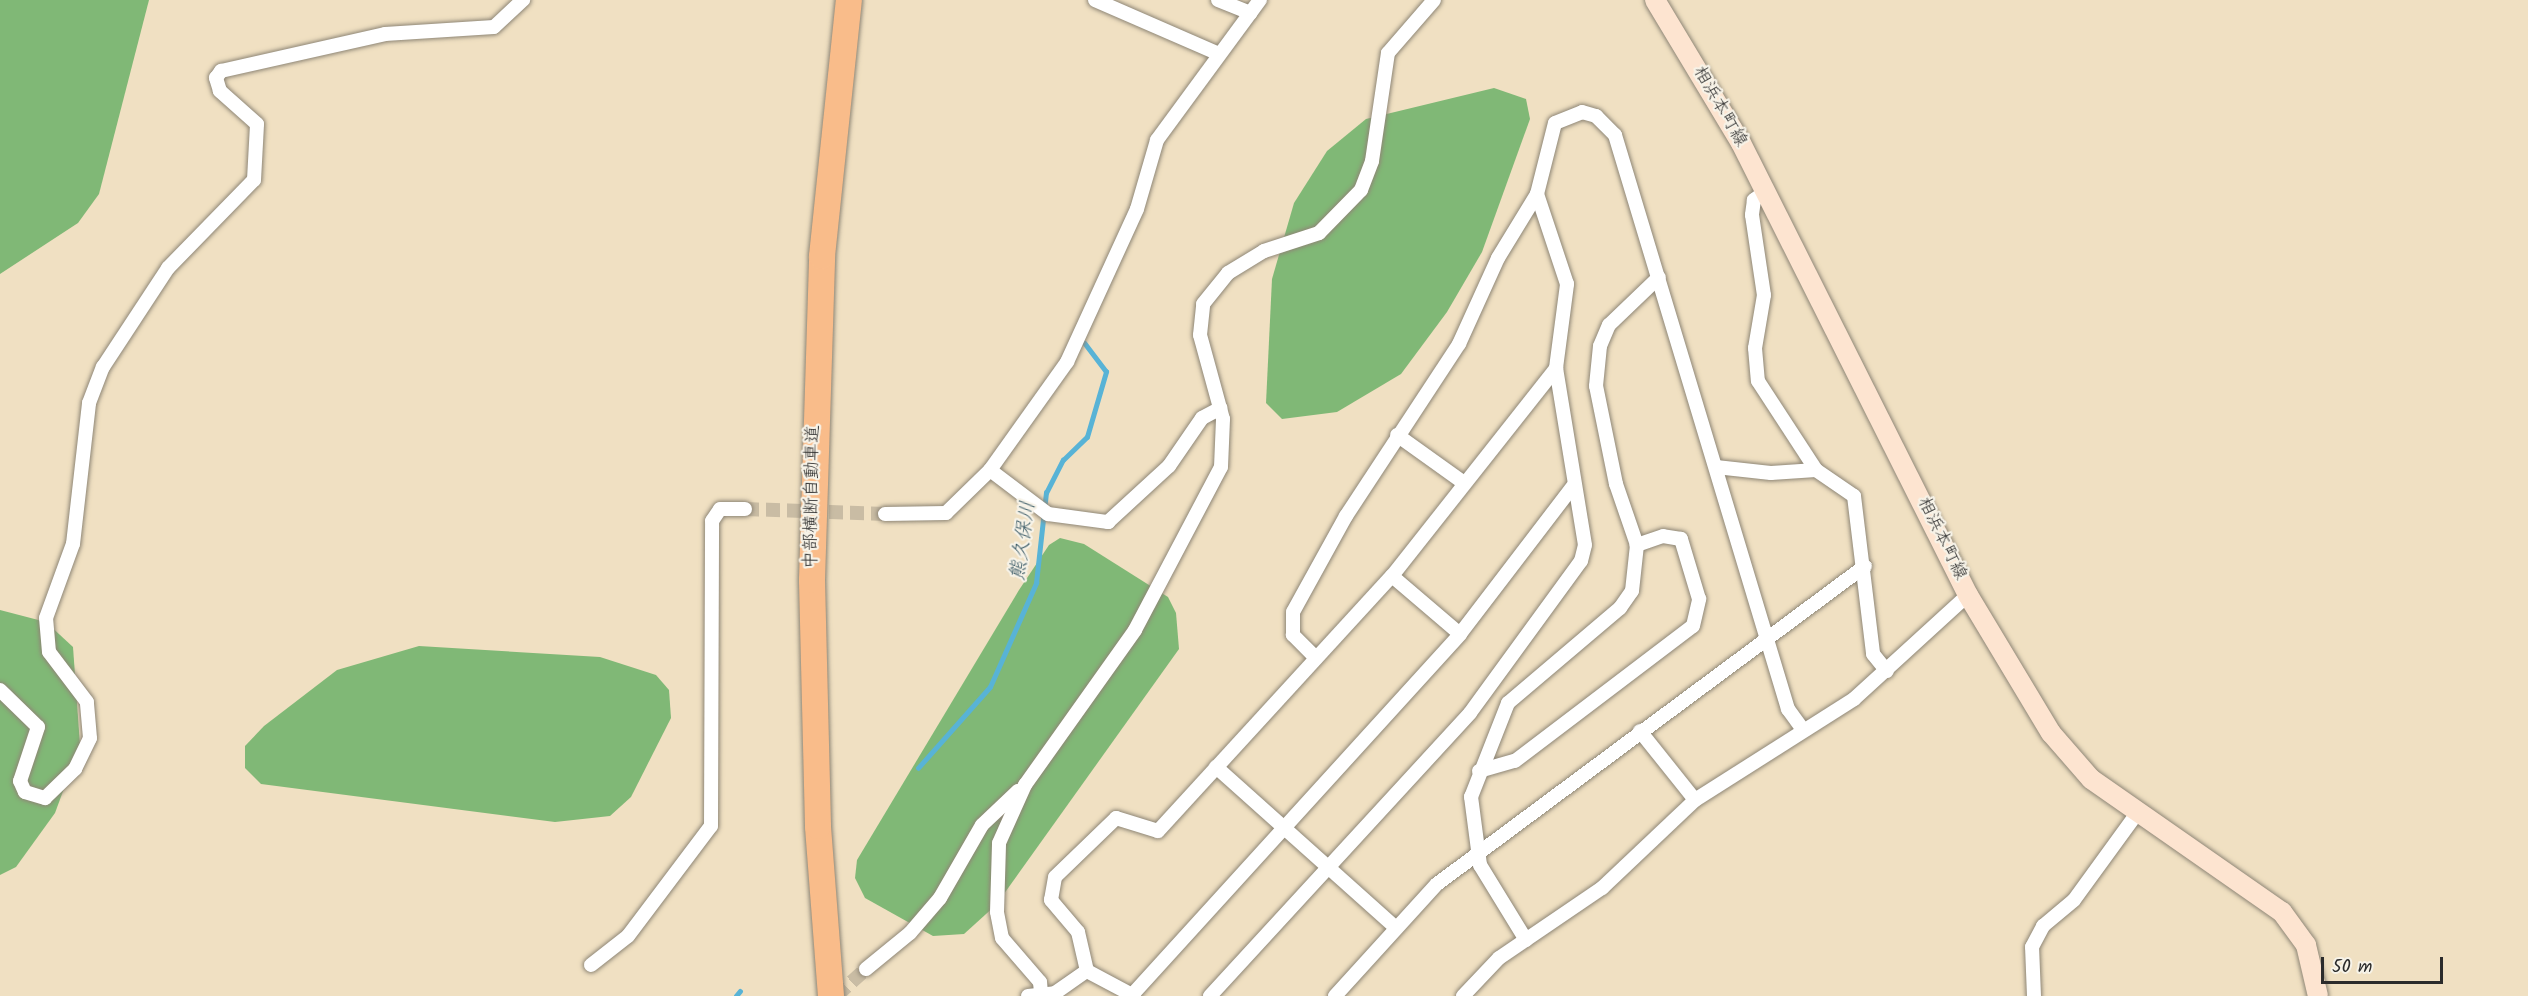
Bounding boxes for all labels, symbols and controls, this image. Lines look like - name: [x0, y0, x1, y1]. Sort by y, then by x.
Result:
- street label: 相浜本町線: [1687, 63, 1751, 151]
- street label: 中部横断自動車道: [801, 425, 825, 569]
- street label: 相浜本町線: [1912, 494, 1970, 584]
- water label: 熊久保川: [1007, 500, 1041, 582]
- scale bar: [2324, 945, 2446, 983]
- text: 50 m: [2332, 953, 2372, 982]

